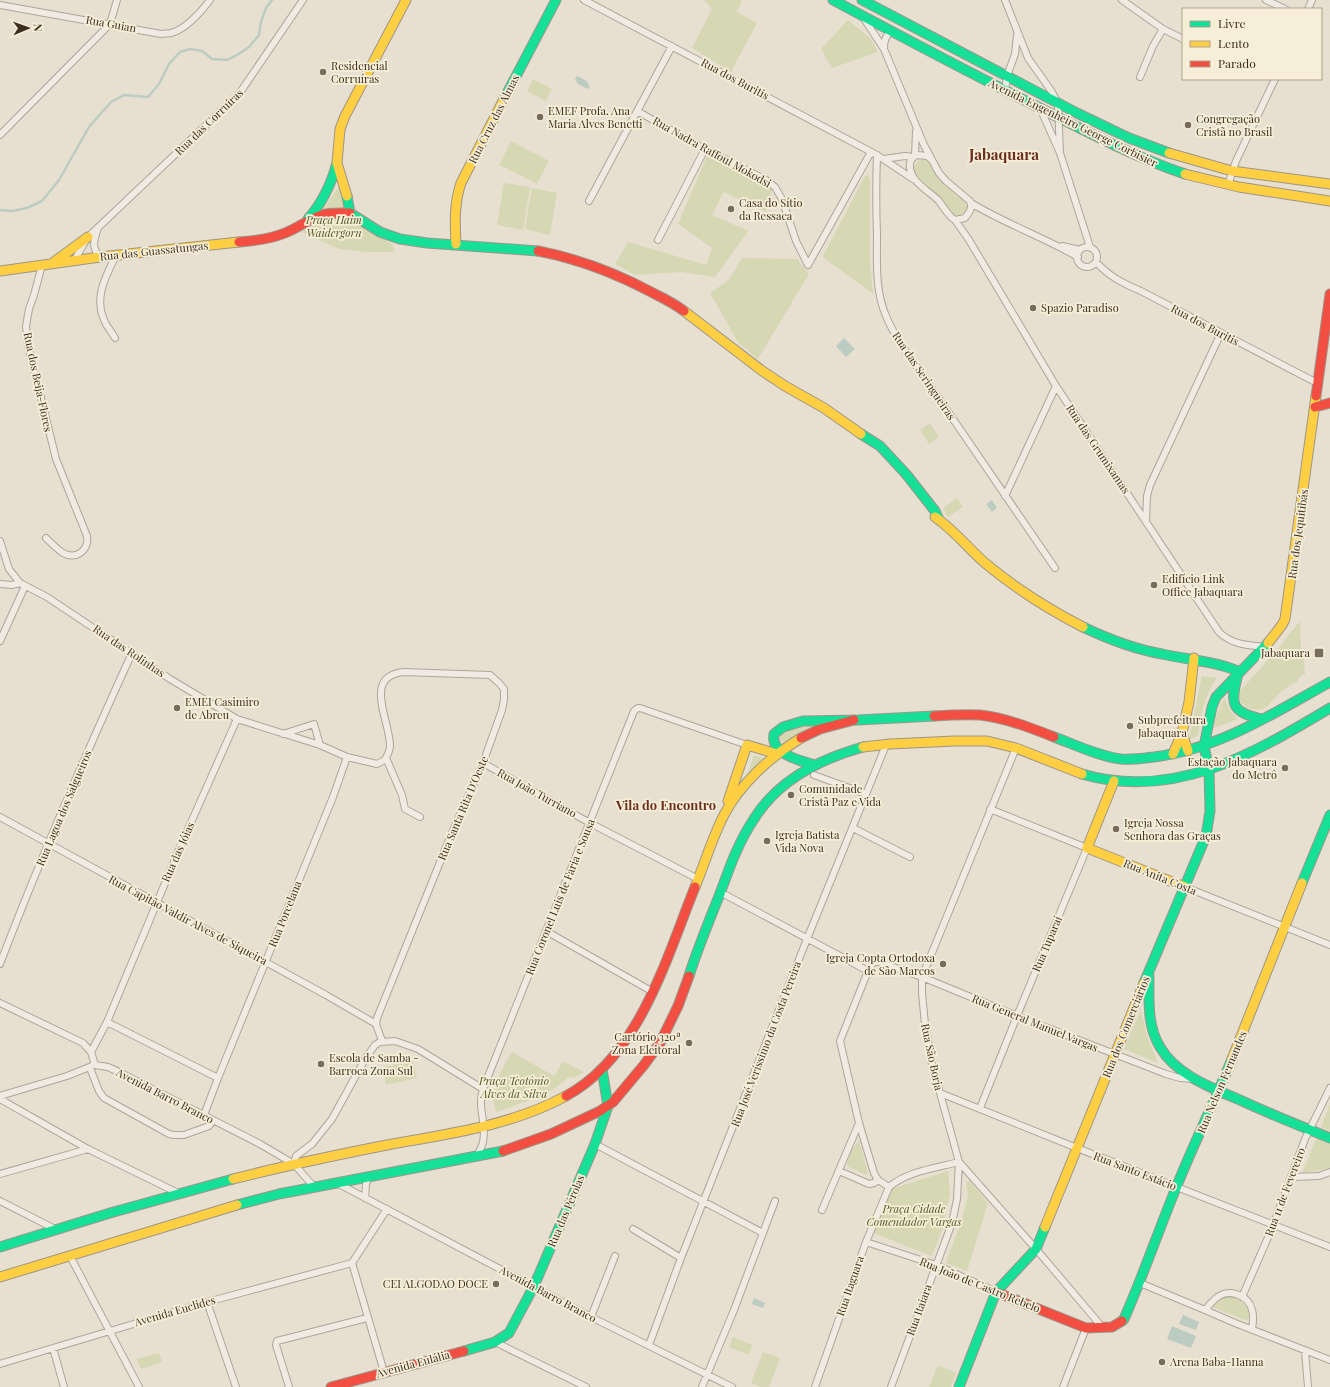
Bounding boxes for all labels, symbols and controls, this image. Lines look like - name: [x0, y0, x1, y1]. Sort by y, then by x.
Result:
- north arrow: [8, 8, 48, 48]
- legend: [1182, 8, 1322, 80]
- street label: Rua Guian: [85, 12, 138, 35]
- text: Livre: [1218, 15, 1246, 31]
- text: N: [31, 23, 46, 32]
- text: Lento: [1218, 35, 1250, 51]
- street label: Rua dos Buritis: [699, 54, 772, 103]
- text: Parado: [1218, 55, 1256, 71]
- place label: Residencial Corruíras: [331, 58, 388, 86]
- marker: Residencial Corruíras: [318, 67, 328, 77]
- street label: Rua Cruz das Almas: [465, 72, 522, 166]
- street label: Avenida Engenheiro George Corbisier: [985, 75, 1160, 170]
- street label: Rua das Corruiras: [171, 85, 246, 158]
- place label: EMEF Profa. Ana Maria Alves Benetti: [548, 103, 643, 131]
- place label: Congregação Cristã no Brasil: [1196, 111, 1272, 139]
- marker: EMEF Profa. Ana Maria Alves Benetti: [535, 112, 545, 122]
- street label: Rua Nadra Raffoul Mokodsi: [650, 113, 774, 190]
- marker: Congregação Cristã no Brasil: [1183, 120, 1193, 130]
- district label: Jabaquara: [968, 144, 1039, 164]
- place label: Casa do Sítio da Ressaca: [739, 195, 803, 223]
- marker: Casa do Sítio da Ressaca: [726, 204, 736, 214]
- park label: Praça Haim Waidergorn: [305, 212, 362, 240]
- street label: Rua das Guassatungas: [99, 237, 209, 264]
- place label: Spazio Paradiso: [1041, 300, 1119, 315]
- street label: Rua dos Buritis: [1169, 300, 1242, 349]
- marker: Spazio Paradiso: [1028, 303, 1038, 313]
- street label: Rua das Seringueiras: [889, 329, 960, 423]
- street label: Rua dos Beija-Flores: [21, 331, 56, 433]
- street label: Rua das Grumixamas: [1063, 401, 1134, 496]
- street label: Rua dos Jequitibás: [1284, 488, 1311, 580]
- place label: Edifício Link Office Jabaquara: [1162, 571, 1244, 599]
- marker: Edifício Link Office Jabaquara: [1149, 580, 1159, 590]
- street label: Rua das Rolinhas: [90, 621, 168, 680]
- place label: Jabaquara: [1260, 645, 1311, 660]
- marker: Jabaquara: [1313, 647, 1325, 659]
- place label: EMEI Casimiro de Abreu: [185, 694, 259, 722]
- marker: EMEI Casimiro de Abreu: [172, 703, 182, 713]
- place label: Subprefeitura Jabaquara: [1137, 712, 1207, 740]
- marker: Subprefeitura Jabaquara: [1125, 721, 1135, 731]
- street label: Rua Lagoa dos Salgueiros: [32, 747, 95, 868]
- street label: Rua Santa Rita D'Oeste: [434, 753, 491, 862]
- place label: Estação Jabaquara do Metrô: [1187, 754, 1278, 782]
- marker: Estação Jabaquara do Metrô: [1280, 763, 1290, 773]
- street label: Rua João Turriano: [495, 765, 580, 821]
- place label: Comunidade Cristã Paz e Vida: [799, 781, 882, 809]
- marker: Comunidade Cristã Paz e Vida: [786, 790, 796, 800]
- district label: Vila do Encontro: [615, 796, 716, 813]
- place label: Igreja Nossa Senhora das Graças: [1124, 815, 1221, 843]
- street label: Rua Coronel Luis de Faria e Sousa: [521, 816, 598, 977]
- street label: Rua das Jóias: [158, 819, 197, 884]
- marker: Igreja Nossa Senhora das Graças: [1111, 824, 1121, 834]
- place label: Igreja Batista Vida Nova: [774, 827, 840, 855]
- marker: Igreja Batista Vida Nova: [762, 836, 772, 846]
- street label: Rua Anita Costa: [1121, 855, 1200, 898]
- street label: Rua Capitão Valdir Alves de Siqueira: [106, 871, 271, 968]
- street label: Rua Porcelana: [264, 878, 305, 949]
- street label: Rua Tuparaí: [1028, 914, 1065, 974]
- place label: Igreja Copta Ortodoxa de São Marcos: [826, 950, 936, 978]
- street label: Rua José Veríssimo da Costa Pereira: [727, 958, 804, 1129]
- marker: Igreja Copta Ortodoxa de São Marcos: [938, 959, 948, 969]
- street label: Rua dos Comerciários: [1098, 974, 1153, 1080]
- street label: Rua General Manuel Vargas: [970, 990, 1101, 1055]
- street label: Rua São Borja: [918, 1022, 947, 1092]
- street label: Rua Nelson Fernandes: [1193, 1028, 1250, 1135]
- place label: Cartório 320ª Zona Eleitoral: [612, 1029, 681, 1057]
- marker: Cartório 320ª Zona Eleitoral: [684, 1038, 694, 1048]
- place label: Escola de Samba - Barroca Zona Sul: [329, 1050, 419, 1078]
- marker: Escola de Samba - Barroca Zona Sul: [316, 1059, 326, 1069]
- street label: Avenida Barro Branco: [113, 1064, 217, 1127]
- park label: Praça Teotônio Alves da Silva: [478, 1073, 549, 1101]
- street label: Rua 11 de Fevereiro: [1261, 1145, 1308, 1238]
- street label: Rua Santo Estácio: [1091, 1148, 1179, 1193]
- street label: Rua das Pérolas: [544, 1172, 588, 1249]
- park label: Praça Cidade Comendador Vargas: [867, 1201, 962, 1229]
- street label: Rua Itaguara: [832, 1253, 867, 1318]
- street label: Rua João de Castro Rebelo: [918, 1253, 1043, 1316]
- street label: Avenida Barro Branco: [496, 1261, 599, 1325]
- place label: CEI ALGODAO DOCE: [383, 1276, 488, 1291]
- marker: CEI ALGODAO DOCE: [491, 1279, 501, 1289]
- street label: Rua Itaiara: [902, 1282, 935, 1338]
- street label: Avenida Euclides: [132, 1292, 217, 1330]
- street label: Avenida Eulália: [373, 1346, 452, 1381]
- place label: Arena Baba-Hanna: [1169, 1354, 1264, 1369]
- marker: Arena Baba-Hanna: [1157, 1357, 1167, 1367]

